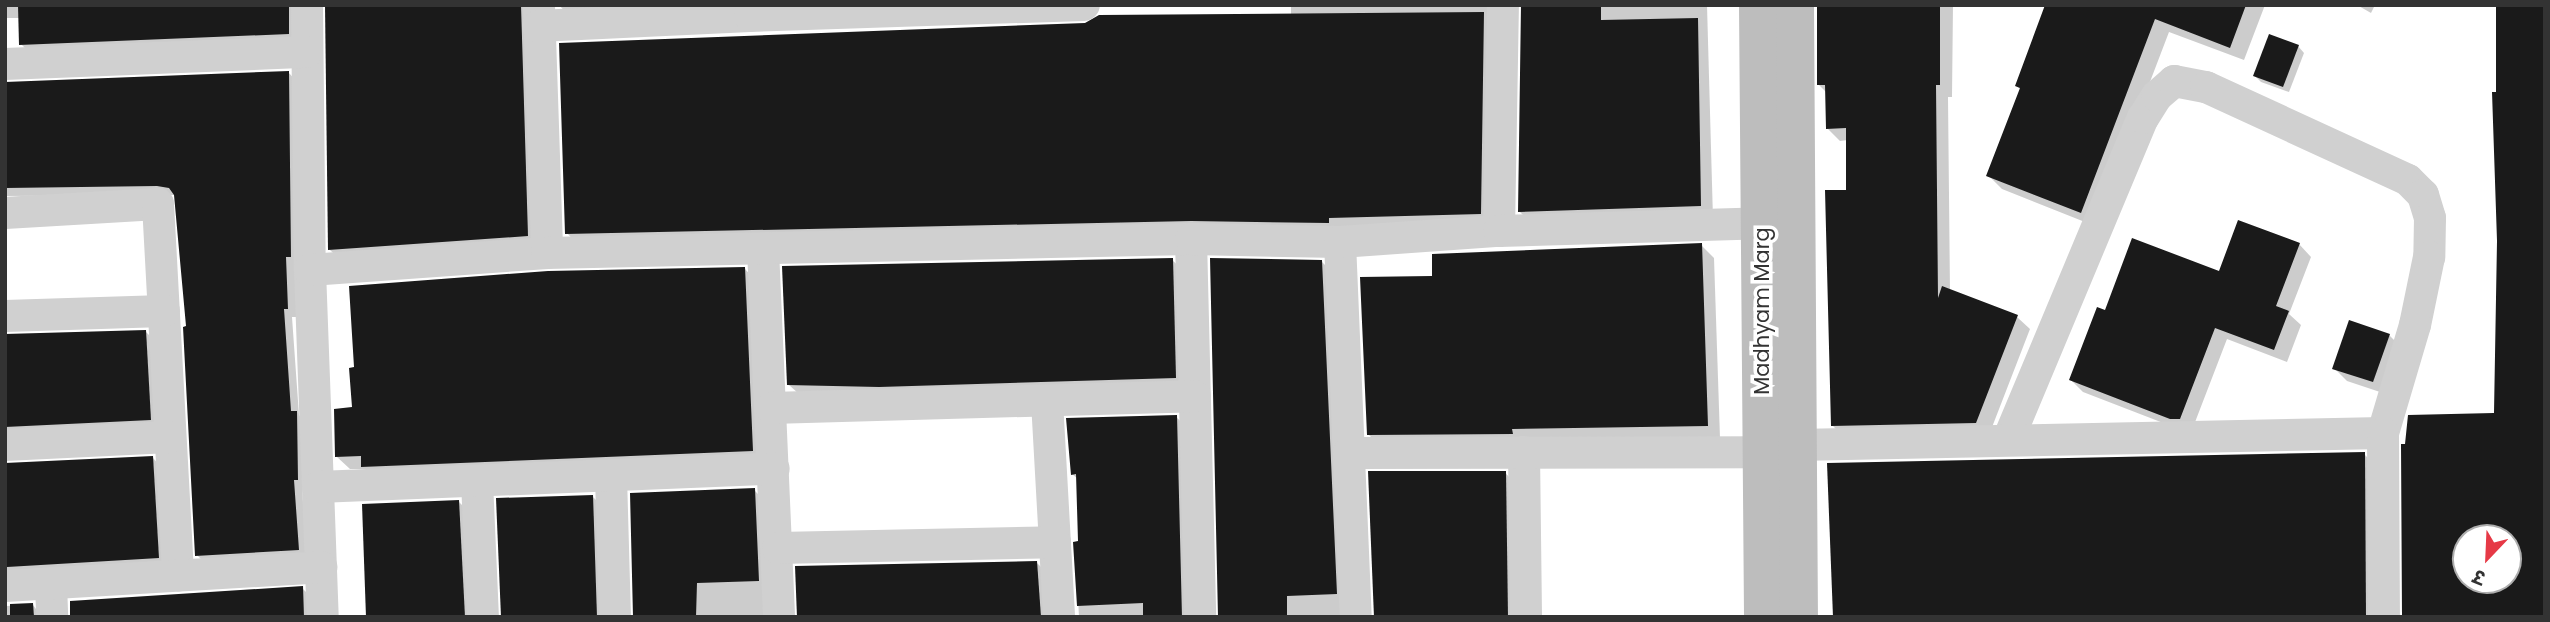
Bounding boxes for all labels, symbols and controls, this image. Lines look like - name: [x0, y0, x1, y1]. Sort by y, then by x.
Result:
- street label: Madhyam Marg: [1749, 227, 1775, 395]
- north arrow: [2452, 524, 2522, 594]
- text: उ: [2469, 562, 2490, 591]

